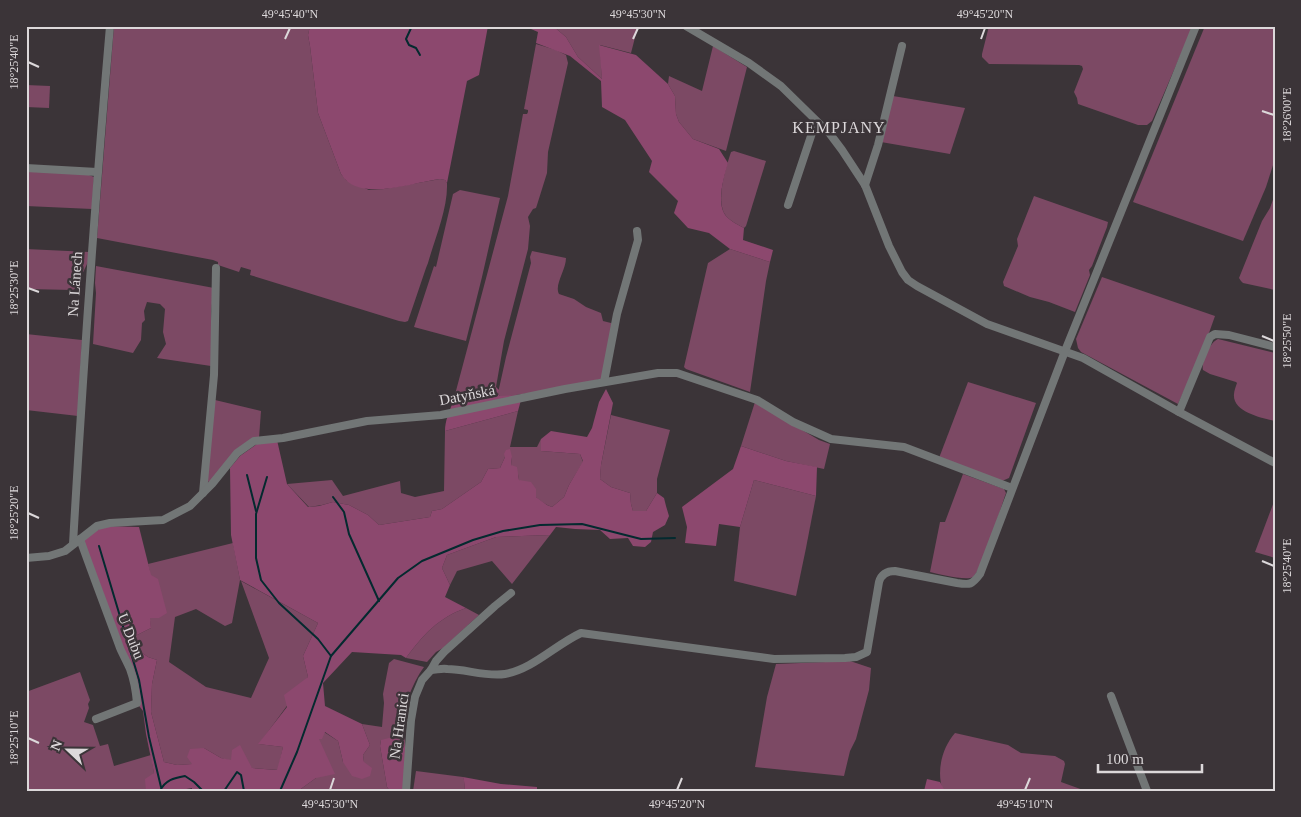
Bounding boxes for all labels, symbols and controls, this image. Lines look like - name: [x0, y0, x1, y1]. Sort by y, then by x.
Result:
- text: 49°45'40"N: [262, 7, 319, 21]
- text: 49°45'30"N: [610, 7, 667, 21]
- text: 49°45'20"N: [957, 7, 1014, 21]
- text: 18°25'40"E: [7, 34, 21, 90]
- text: 18°26'00"E: [1280, 87, 1294, 143]
- district label: KEMPJANY: [792, 119, 886, 136]
- street label: Na Lánech: [65, 250, 85, 317]
- text: 18°25'30"E: [7, 260, 21, 316]
- text: 18°25'50"E: [1280, 313, 1294, 369]
- street label: Datyňská: [438, 382, 497, 408]
- text: 18°25'20"E: [7, 485, 21, 541]
- text: 18°25'40"E: [1280, 538, 1294, 594]
- street label: U Dubu: [115, 611, 148, 662]
- street label: Na Hranici: [386, 692, 412, 760]
- text: 18°25'10"E: [7, 710, 21, 766]
- north arrow: [42, 724, 92, 774]
- text: N: [48, 738, 65, 753]
- scale bar: [1098, 742, 1202, 774]
- text: 100 m: [1106, 751, 1144, 767]
- text: 49°45'30"N: [302, 797, 359, 811]
- text: 49°45'20"N: [649, 797, 706, 811]
- text: 49°45'10"N: [997, 797, 1054, 811]

